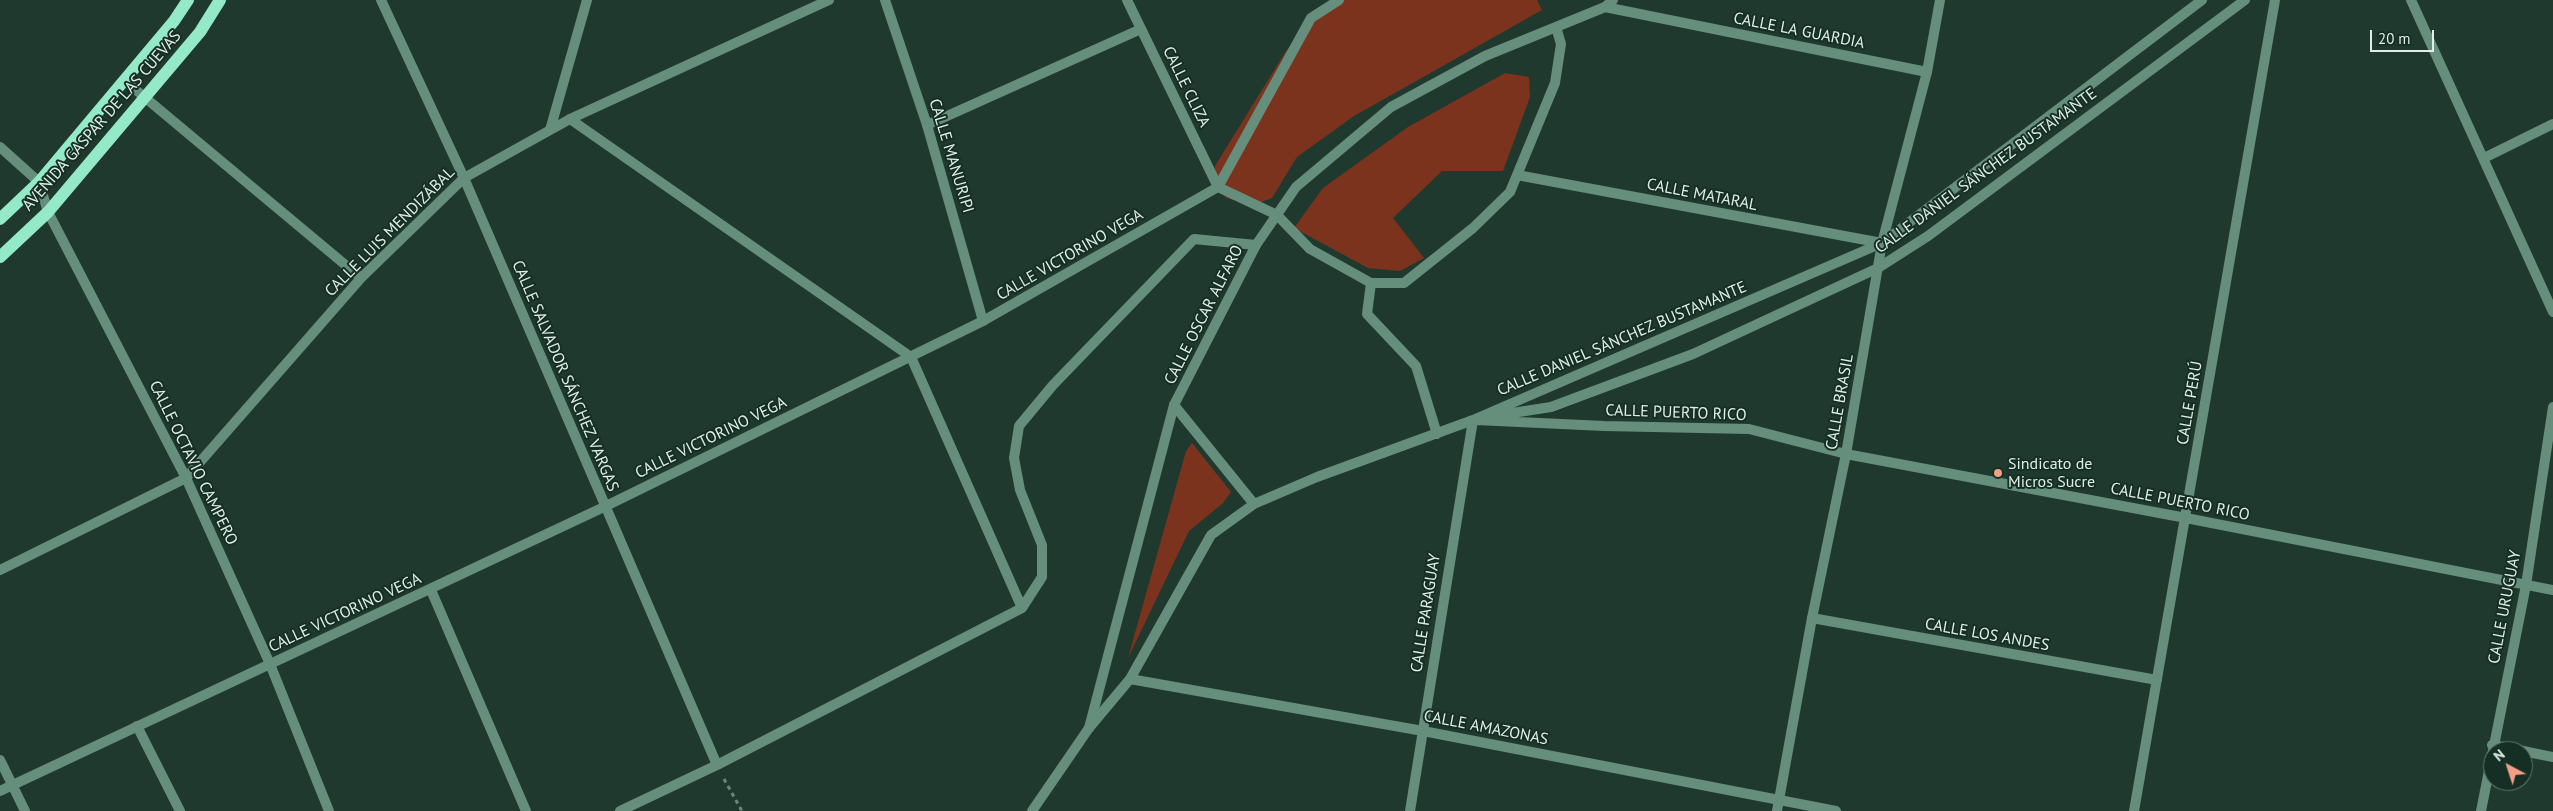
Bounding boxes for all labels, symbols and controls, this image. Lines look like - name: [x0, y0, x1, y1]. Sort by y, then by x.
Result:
- street label: CALLE LA GUARDIA: [1732, 9, 1866, 53]
- scale bar: [2373, 20, 2437, 52]
- street label: AVENIDA GASPAR DE LAS CUEVAS: [19, 27, 185, 215]
- text: 20 m: [2378, 29, 2411, 48]
- street label: CALLE CLIZA: [1158, 44, 1214, 130]
- street label: CALLE DANIEL SÁNCHEZ BUSTAMANTE: [1871, 84, 2101, 258]
- street label: CALLE MANURIPI: [925, 97, 977, 215]
- street label: CALLE LUIS MENDIZÁBAL: [321, 163, 459, 301]
- street label: CALLE MATARAL: [1645, 175, 1759, 215]
- street label: CALLE VICTORINO VEGA: [993, 205, 1147, 305]
- street label: CALLE OSCAR ALFARO: [1161, 242, 1247, 388]
- street label: CALLE SALVADOR SÁNCHEZ VARGAS: [507, 258, 623, 494]
- street label: CALLE DANIEL SÁNCHEZ BUSTAMANTE: [1494, 278, 1750, 400]
- street label: CALLE BRASIL: [1822, 353, 1858, 451]
- street label: CALLE PERÚ: [2173, 360, 2207, 446]
- street label: CALLE OCTAVIO CAMPERO: [145, 378, 241, 548]
- street label: CALLE VICTORINO VEGA: [632, 393, 790, 483]
- street label: CALLE PUERTO RICO: [1605, 401, 1747, 425]
- place label: Sindicato de Micros Sucre: [2008, 454, 2095, 492]
- marker: Sindicato de Micros Sucre: [1992, 467, 2004, 479]
- street label: CALLE PUERTO RICO: [2109, 479, 2251, 525]
- street label: CALLE URUGUAY: [2485, 549, 2525, 665]
- street label: CALLE PARAGUAY: [1407, 552, 1445, 674]
- street label: CALLE VICTORINO VEGA: [266, 569, 424, 657]
- street label: CALLE LOS ANDES: [1923, 615, 2051, 655]
- street label: CALLE AMAZONAS: [1422, 707, 1550, 749]
- north arrow: [2483, 741, 2533, 791]
- text: N: [2490, 745, 2508, 765]

